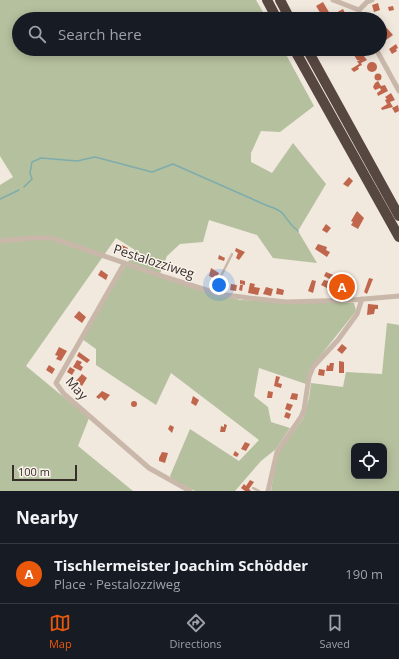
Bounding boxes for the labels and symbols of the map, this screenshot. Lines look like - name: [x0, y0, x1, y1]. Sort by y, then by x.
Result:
- street label: Pestalozziweg: [111, 239, 197, 283]
- pin: A: [329, 272, 355, 302]
- your location: [209, 275, 229, 295]
- street label: May: [62, 373, 93, 404]
- scale bar: [12, 463, 77, 482]

